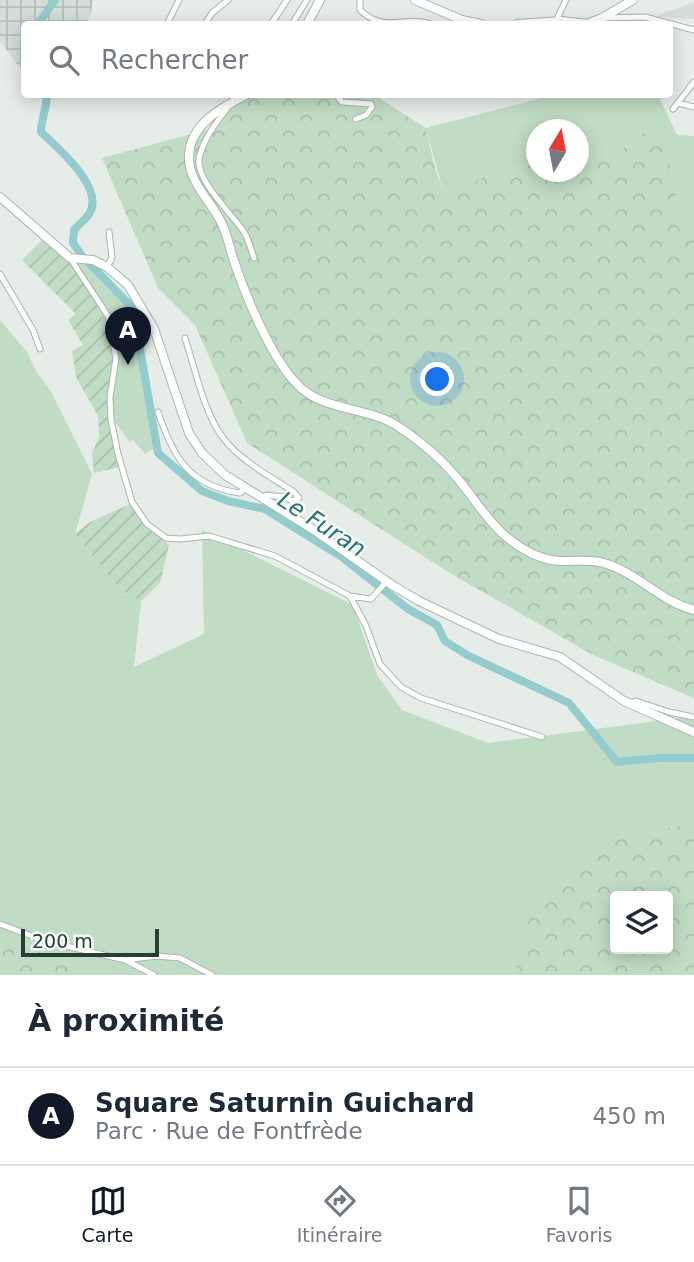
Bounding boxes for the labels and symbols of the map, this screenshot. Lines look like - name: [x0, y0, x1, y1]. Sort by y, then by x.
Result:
- north arrow: [526, 119, 589, 182]
- pin: A: [105, 307, 151, 365]
- your location: [420, 362, 454, 396]
- water label: Le Furan: [273, 486, 371, 562]
- scale bar: [21, 926, 159, 958]

